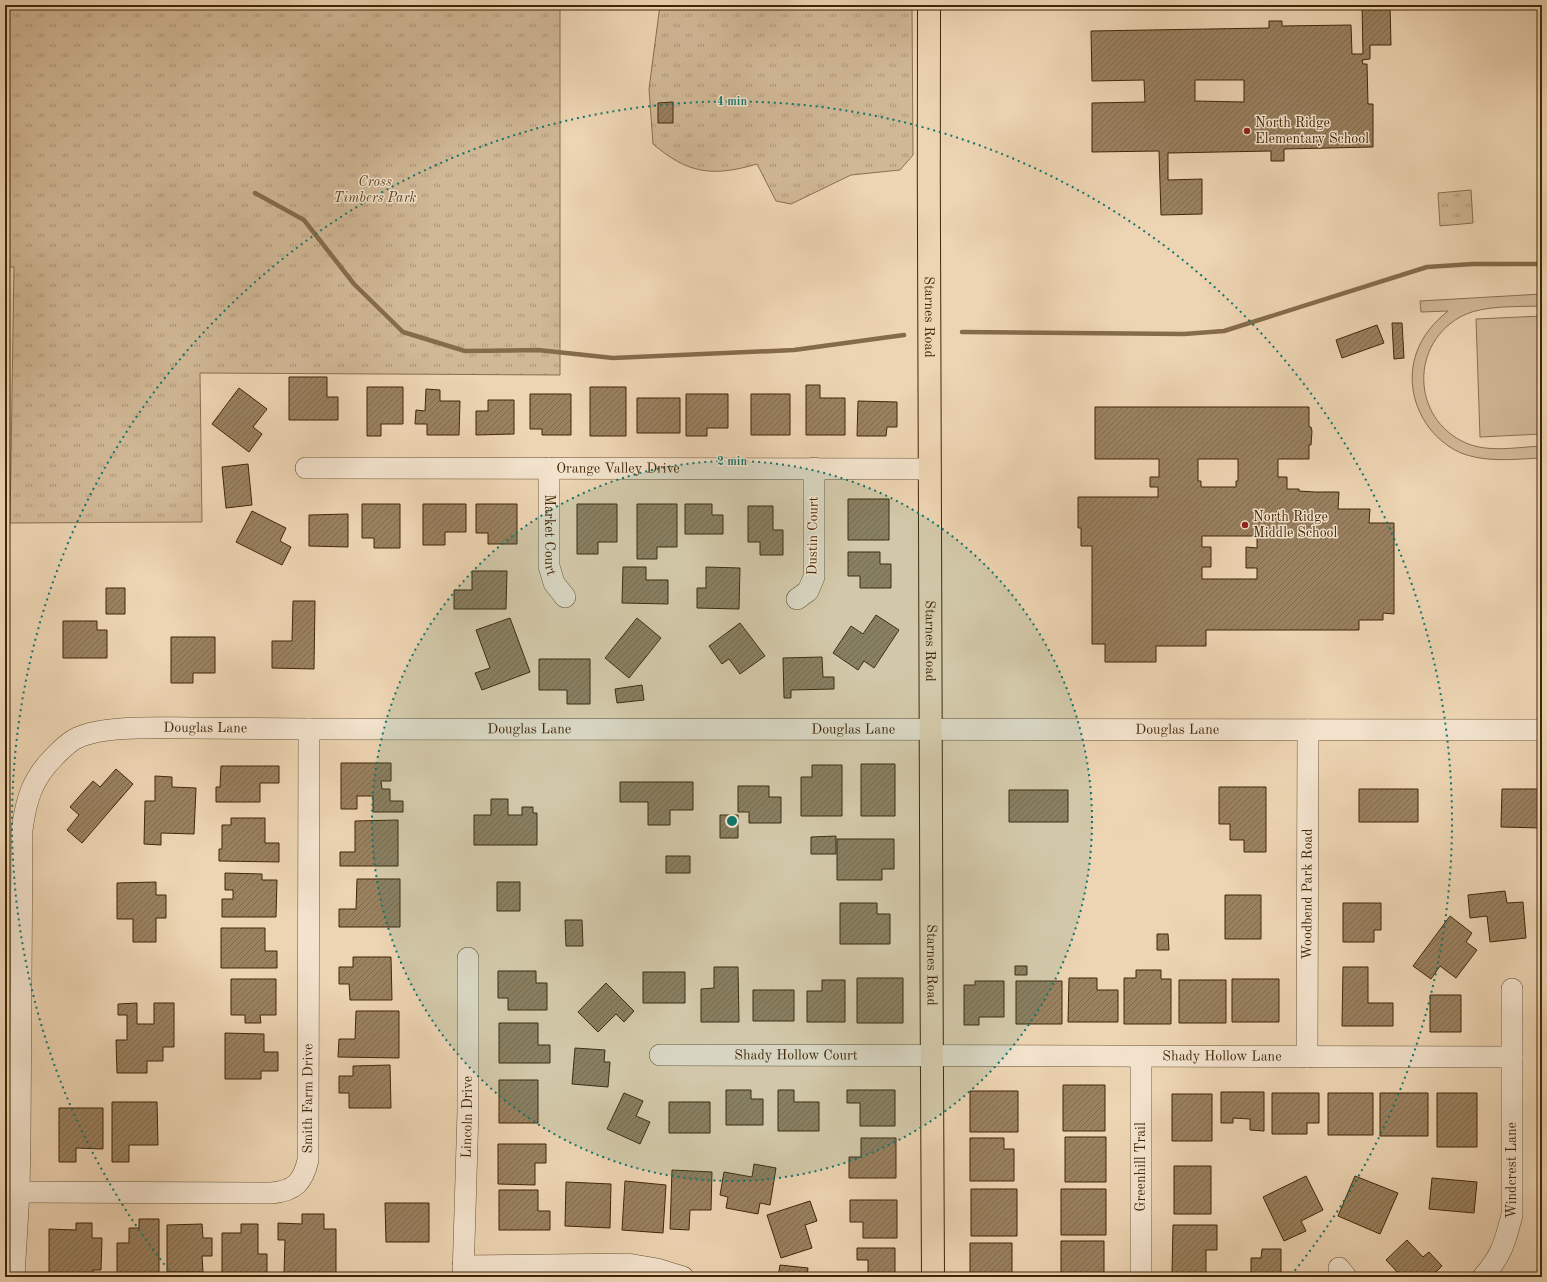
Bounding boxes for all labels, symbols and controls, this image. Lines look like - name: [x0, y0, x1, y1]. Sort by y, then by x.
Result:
- text: 4 min: [717, 96, 747, 108]
- place label: North Ridge Elementary School: [1255, 116, 1369, 146]
- marker: North Ridge Elementary School: [1242, 126, 1252, 136]
- park label: Cross Timbers Park: [334, 175, 417, 205]
- street label: Starnes Road: [922, 276, 936, 358]
- text: 2 min: [717, 456, 747, 468]
- street label: Orange Valley Drive: [556, 461, 680, 476]
- street label: Market Court: [542, 494, 558, 577]
- street label: Dustin Court: [805, 496, 821, 576]
- place label: North Ridge Middle School: [1253, 510, 1338, 540]
- marker: North Ridge Middle School: [1240, 520, 1250, 530]
- street label: Starnes Road: [923, 600, 937, 682]
- street label: Douglas Lane: [163, 721, 247, 735]
- street label: Douglas Lane: [487, 722, 571, 736]
- street label: Douglas Lane: [811, 722, 895, 736]
- street label: Douglas Lane: [1135, 723, 1219, 737]
- centre of rings: [725, 814, 739, 828]
- street label: Woodbend Park Road: [1300, 828, 1315, 960]
- street label: Starnes Road: [924, 924, 939, 1006]
- street label: Smith Farm Drive: [301, 1044, 315, 1154]
- street label: Shady Hollow Court: [734, 1048, 858, 1062]
- street label: Shady Hollow Lane: [1162, 1049, 1282, 1063]
- street label: Lincoln Drive: [460, 1076, 475, 1159]
- street label: Greenhill Trail: [1134, 1122, 1148, 1212]
- street label: Windcrest Lane: [1505, 1122, 1519, 1219]

